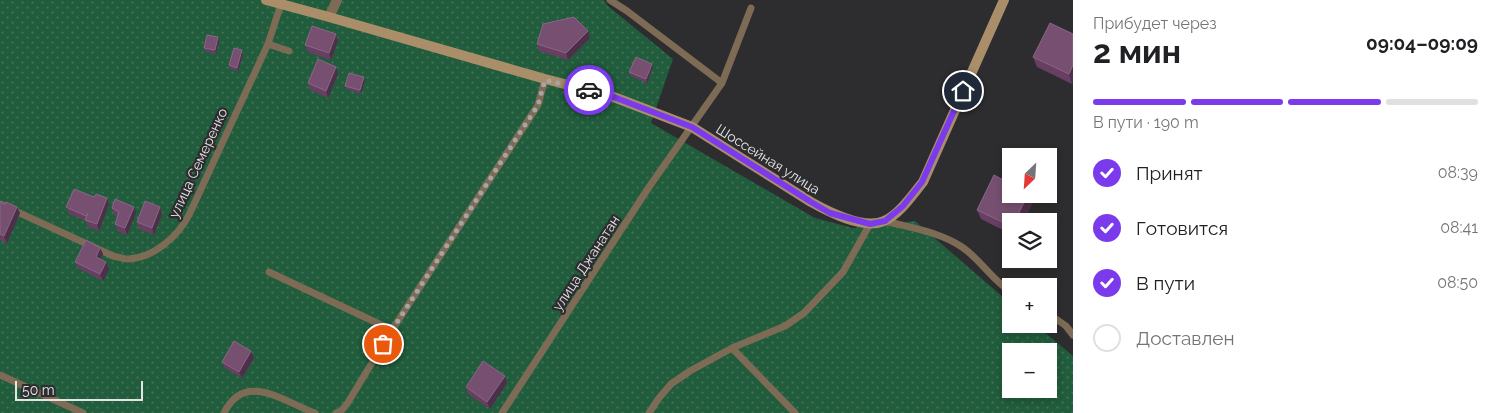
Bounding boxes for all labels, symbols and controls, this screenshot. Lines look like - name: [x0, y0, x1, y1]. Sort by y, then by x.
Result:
- text: Прибудет через: [1093, 14, 1217, 33]
- text: 09:04–09:09: [1366, 32, 1478, 54]
- text: 2 мин: [1093, 33, 1181, 70]
- courier: [564, 65, 614, 115]
- pin: [942, 70, 984, 112]
- icon: car: [575, 76, 603, 104]
- icon: home: [949, 77, 977, 105]
- street label: улица Семеренко: [166, 106, 230, 220]
- text: В пути · 190 m: [1093, 113, 1199, 132]
- street label: Шоссейная улица: [713, 121, 823, 197]
- north arrow: [1002, 148, 1058, 202]
- map controls: [1002, 148, 1057, 398]
- icon: check: [1093, 159, 1121, 187]
- text: Принят: [1136, 162, 1203, 184]
- text: 08:39: [1438, 163, 1478, 182]
- street label: улица Джанатан: [549, 212, 623, 314]
- button: layers: [1002, 213, 1057, 268]
- icon: check: [1093, 214, 1121, 242]
- text: Готовится: [1136, 217, 1228, 239]
- text: 08:41: [1440, 218, 1478, 237]
- icon: check: [1093, 269, 1121, 297]
- text: В пути: [1136, 272, 1195, 294]
- text: 08:50: [1437, 273, 1478, 292]
- button: +: [1002, 278, 1057, 333]
- pin: [362, 323, 404, 365]
- text: Доставлен: [1136, 327, 1235, 349]
- icon: bag: [369, 330, 397, 358]
- button: −: [1002, 343, 1057, 398]
- scale bar: [15, 378, 142, 401]
- text: 50 m: [22, 382, 55, 398]

